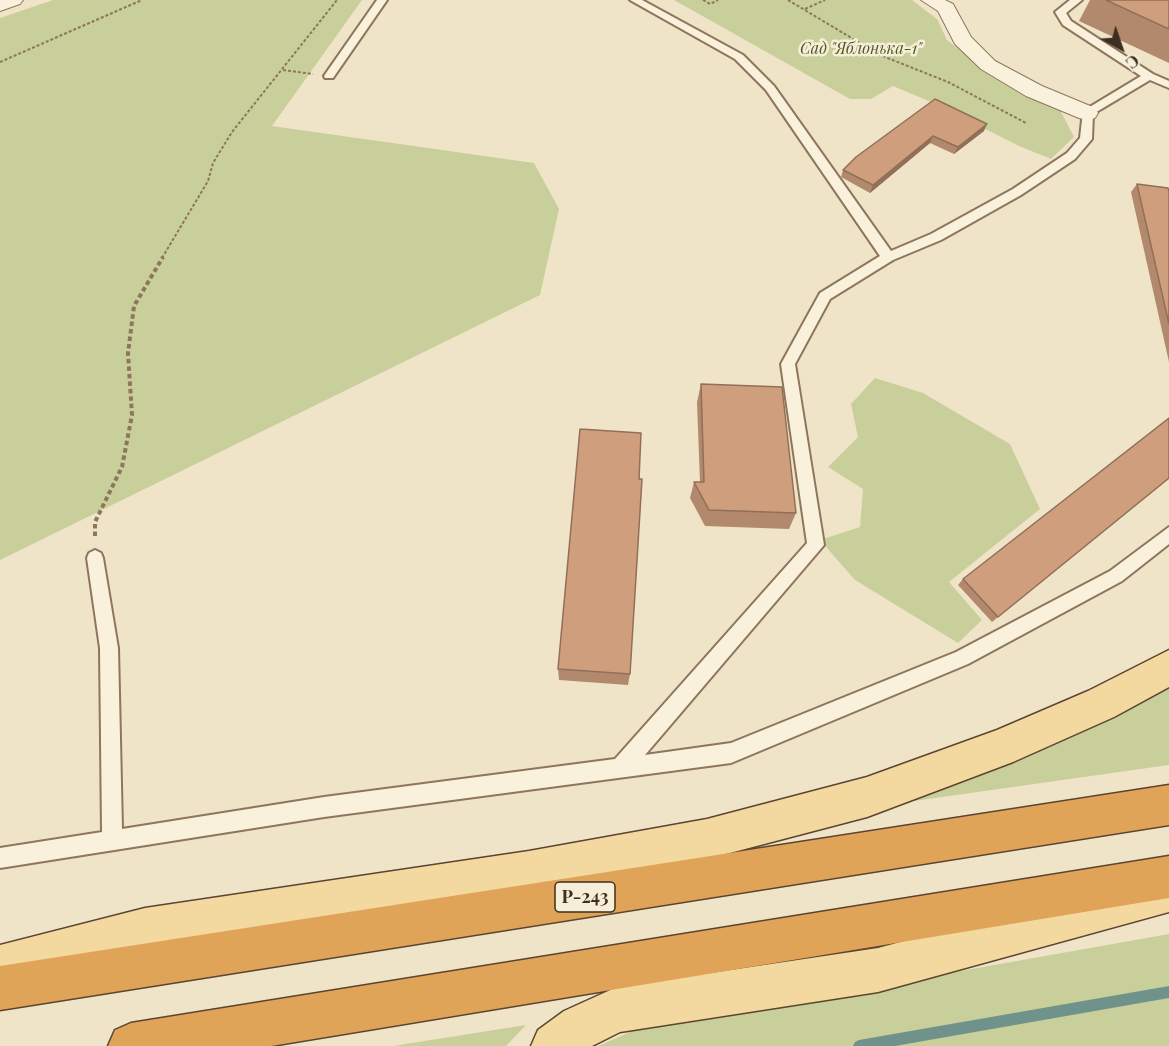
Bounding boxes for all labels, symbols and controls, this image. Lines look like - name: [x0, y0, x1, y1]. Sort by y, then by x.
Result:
- north arrow: [1091, 18, 1151, 78]
- park label: Сад "Яблонька-1": [800, 39, 922, 59]
- text: С: [1122, 51, 1144, 74]
- road number: Р-243: [555, 882, 615, 912]

